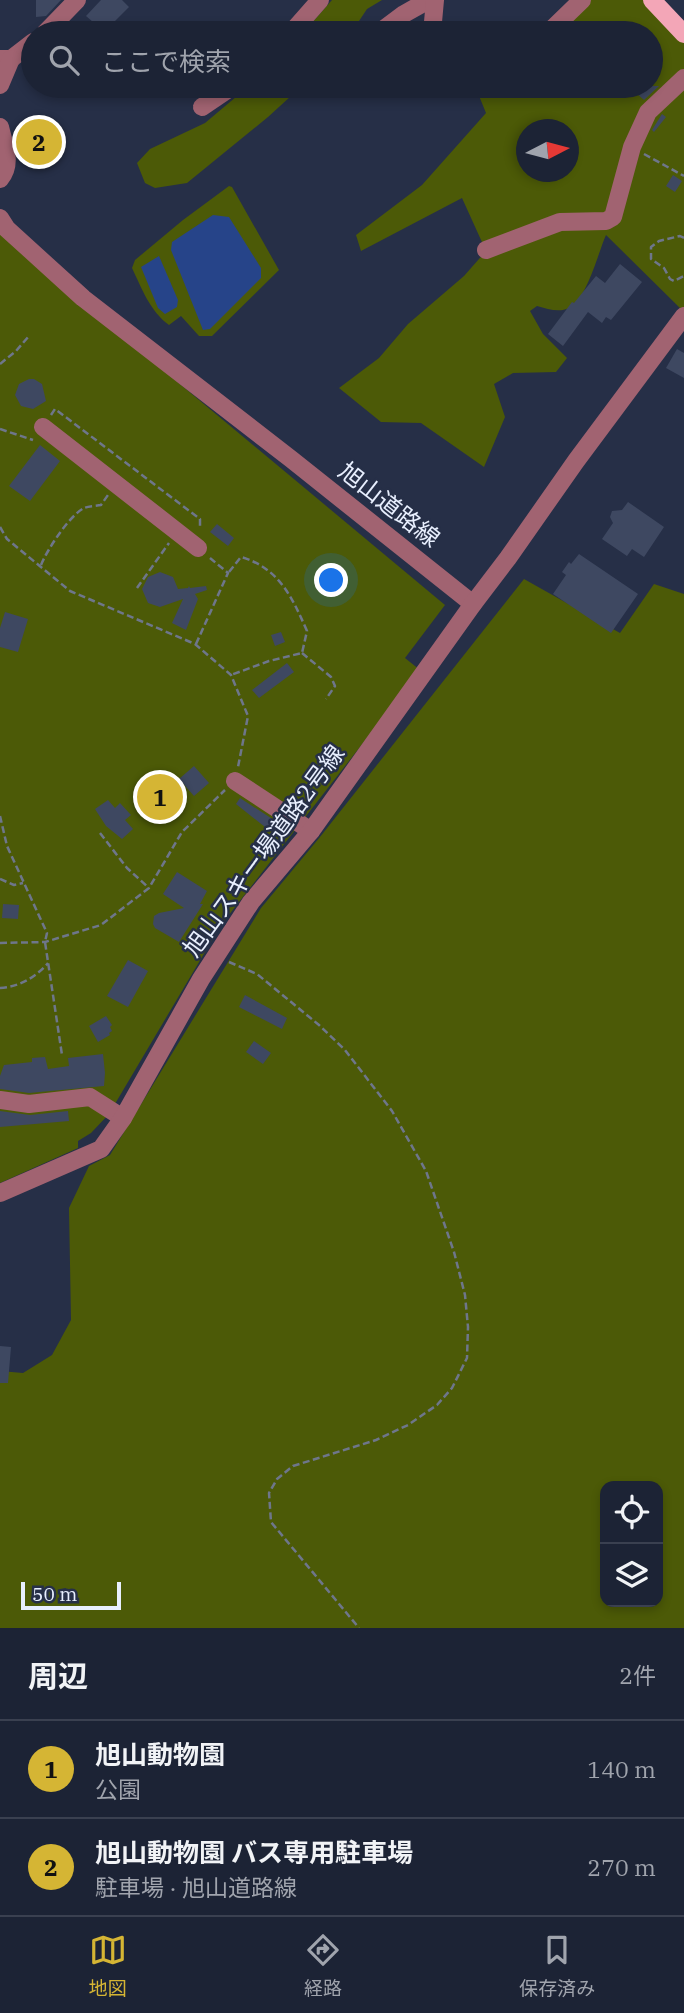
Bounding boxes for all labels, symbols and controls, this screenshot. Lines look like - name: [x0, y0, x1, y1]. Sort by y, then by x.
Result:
- search box: [21, 21, 663, 98]
- icon: search: [45, 41, 83, 79]
- text: ここで検索: [101, 44, 231, 78]
- pin: 2: [16, 116, 62, 168]
- north arrow: [516, 119, 579, 182]
- street label: 旭山道路線: [332, 455, 447, 554]
- your location: [314, 563, 348, 597]
- street label: 旭山スキー場道路2号線: [175, 738, 351, 963]
- pin: 1: [137, 771, 183, 823]
- map controls: [600, 1481, 663, 1607]
- button: locate: [600, 1481, 663, 1544]
- button: layers: [600, 1544, 663, 1607]
- scale bar: [21, 1579, 121, 1611]
- text: 50 m: [32, 1582, 77, 1606]
- text: 周辺: [28, 1656, 88, 1695]
- text: 2件: [619, 1660, 656, 1690]
- text: 旭山動物園: [95, 1737, 225, 1771]
- text: 1: [44, 1754, 58, 1784]
- text: 140 m: [587, 1754, 656, 1784]
- text: 公園: [95, 1774, 141, 1804]
- text: 旭山動物園 バス専用駐車場: [95, 1835, 413, 1869]
- text: 2: [44, 1852, 58, 1882]
- text: 270 m: [587, 1852, 656, 1882]
- text: 駐車場 · 旭山道路線: [95, 1872, 297, 1902]
- tab: 地図: [89, 1931, 127, 2000]
- tab: 経路: [304, 1931, 342, 2000]
- tab: 保存済み: [519, 1931, 595, 2000]

